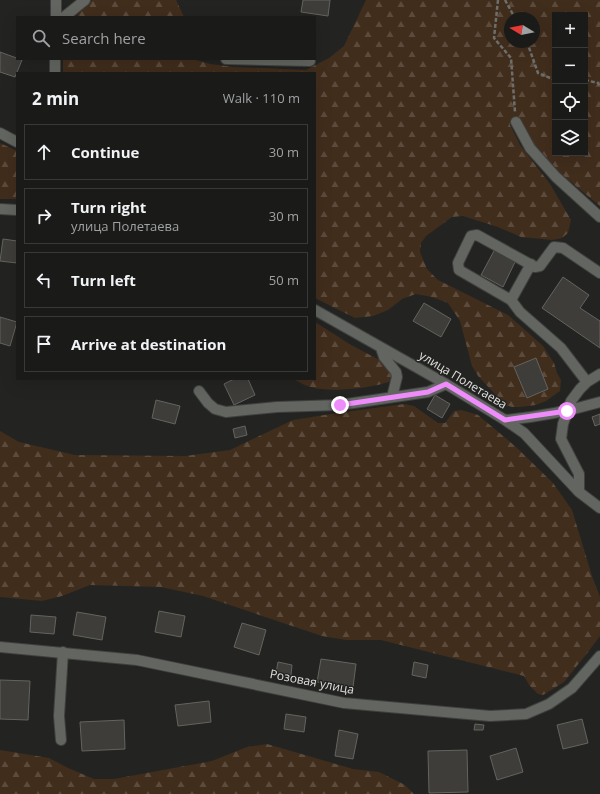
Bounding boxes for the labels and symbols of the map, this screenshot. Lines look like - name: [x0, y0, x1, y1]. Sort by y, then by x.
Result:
- north arrow: [504, 12, 540, 48]
- street label: улица Полетаева: [416, 347, 510, 413]
- route end: [331, 396, 349, 414]
- route start: [558, 402, 576, 420]
- street label: Розовая улица: [269, 665, 356, 698]

